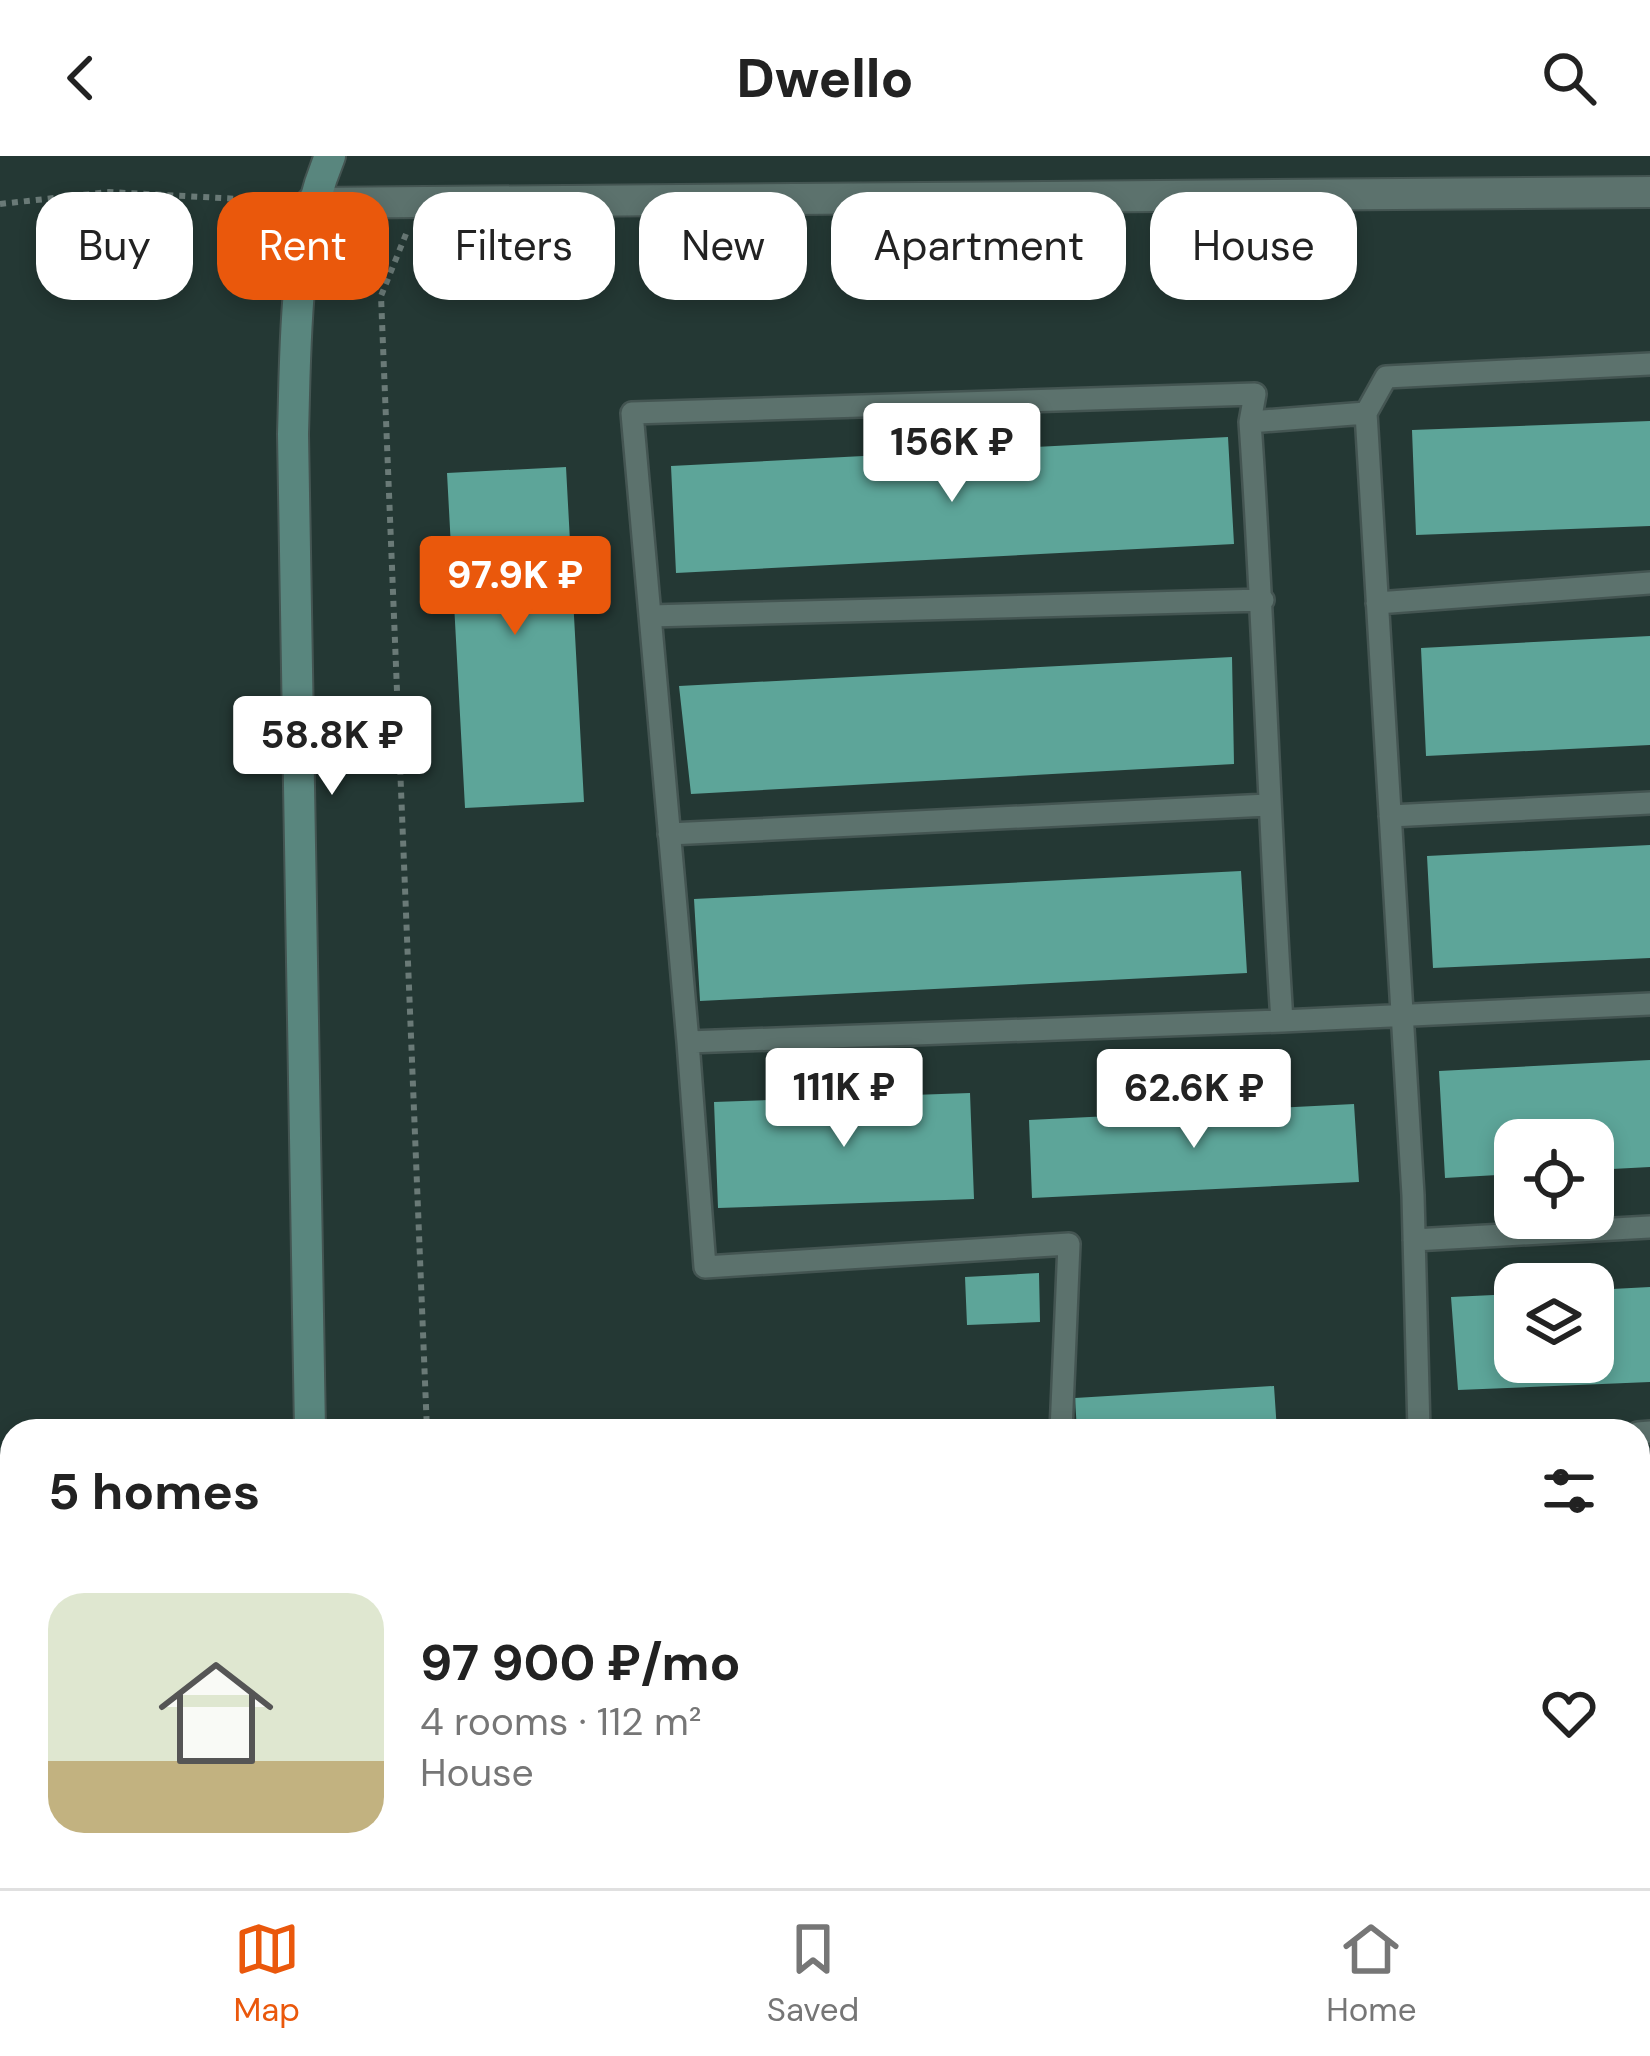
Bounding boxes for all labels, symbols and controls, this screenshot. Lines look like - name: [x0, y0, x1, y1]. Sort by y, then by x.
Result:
- text: Dwello: [737, 43, 913, 114]
- icon: back: [48, 45, 114, 111]
- icon: search: [1536, 45, 1602, 111]
- chip: Buy: [36, 192, 193, 300]
- chip: Rent: [217, 192, 389, 300]
- chip: Filters: [413, 192, 615, 300]
- chip: New: [639, 192, 807, 300]
- chip: Apartment: [831, 192, 1126, 300]
- chip: House: [1150, 192, 1357, 300]
- pin: 156K ₽: [854, 403, 1050, 505]
- text: 156K ₽: [890, 416, 1014, 467]
- pin: 97.9K ₽: [404, 536, 626, 638]
- text: 97.9K ₽: [447, 549, 583, 600]
- pin: 58.8K ₽: [221, 696, 443, 798]
- text: 58.8K ₽: [260, 709, 404, 760]
- pin: 111K ₽: [746, 1048, 942, 1150]
- pin: 62.6K ₽: [1083, 1049, 1305, 1151]
- text: 111K ₽: [793, 1061, 895, 1112]
- text: 62.6K ₽: [1124, 1062, 1264, 1113]
- map controls: [1494, 1119, 1614, 1383]
- button: locate: [1494, 1119, 1614, 1239]
- button: layers: [1494, 1263, 1614, 1383]
- text: 5 homes: [48, 1458, 260, 1525]
- icon: filters: [1536, 1458, 1602, 1524]
- text: 97 900 ₽/mo: [420, 1629, 741, 1696]
- icon: home: [144, 1641, 288, 1785]
- icon: heart: [1536, 1680, 1602, 1746]
- text: 4 rooms · 112 m²: [420, 1696, 702, 1747]
- text: House: [420, 1747, 534, 1798]
- tab: Map: [233, 1916, 300, 2031]
- tab: Saved: [767, 1916, 859, 2031]
- tab: Home: [1326, 1916, 1417, 2031]

